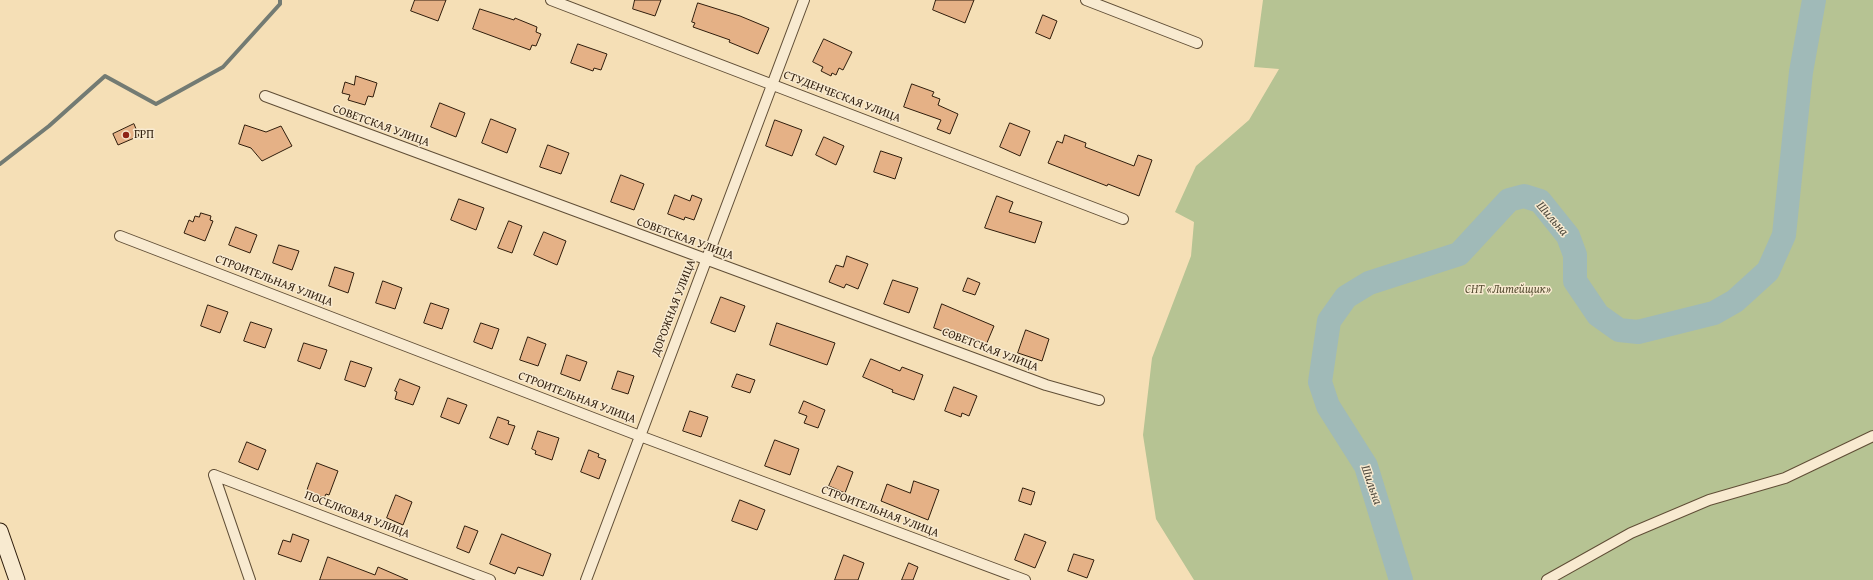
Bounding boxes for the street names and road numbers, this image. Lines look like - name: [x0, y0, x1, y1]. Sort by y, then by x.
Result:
- street label: СТУДЕНЧЕСКАЯ УЛИЦА: [781, 68, 903, 126]
- street label: СОВЕТСКАЯ УЛИЦА: [330, 102, 432, 150]
- street label: СОВЕТСКАЯ УЛИЦА: [634, 215, 736, 263]
- street label: СТРОИТЕЛЬНАЯ УЛИЦА: [213, 252, 335, 310]
- street label: ДОРОЖНАЯ УЛИЦА: [649, 258, 699, 358]
- street label: СОВЕТСКАЯ УЛИЦА: [940, 325, 1040, 375]
- street label: СТРОИТЕЛЬНАЯ УЛИЦА: [516, 369, 638, 427]
- street label: СТРОИТЕЛЬНАЯ УЛИЦА: [819, 483, 941, 541]
- street label: ПОСЕЛКОВАЯ УЛИЦА: [302, 488, 412, 542]

